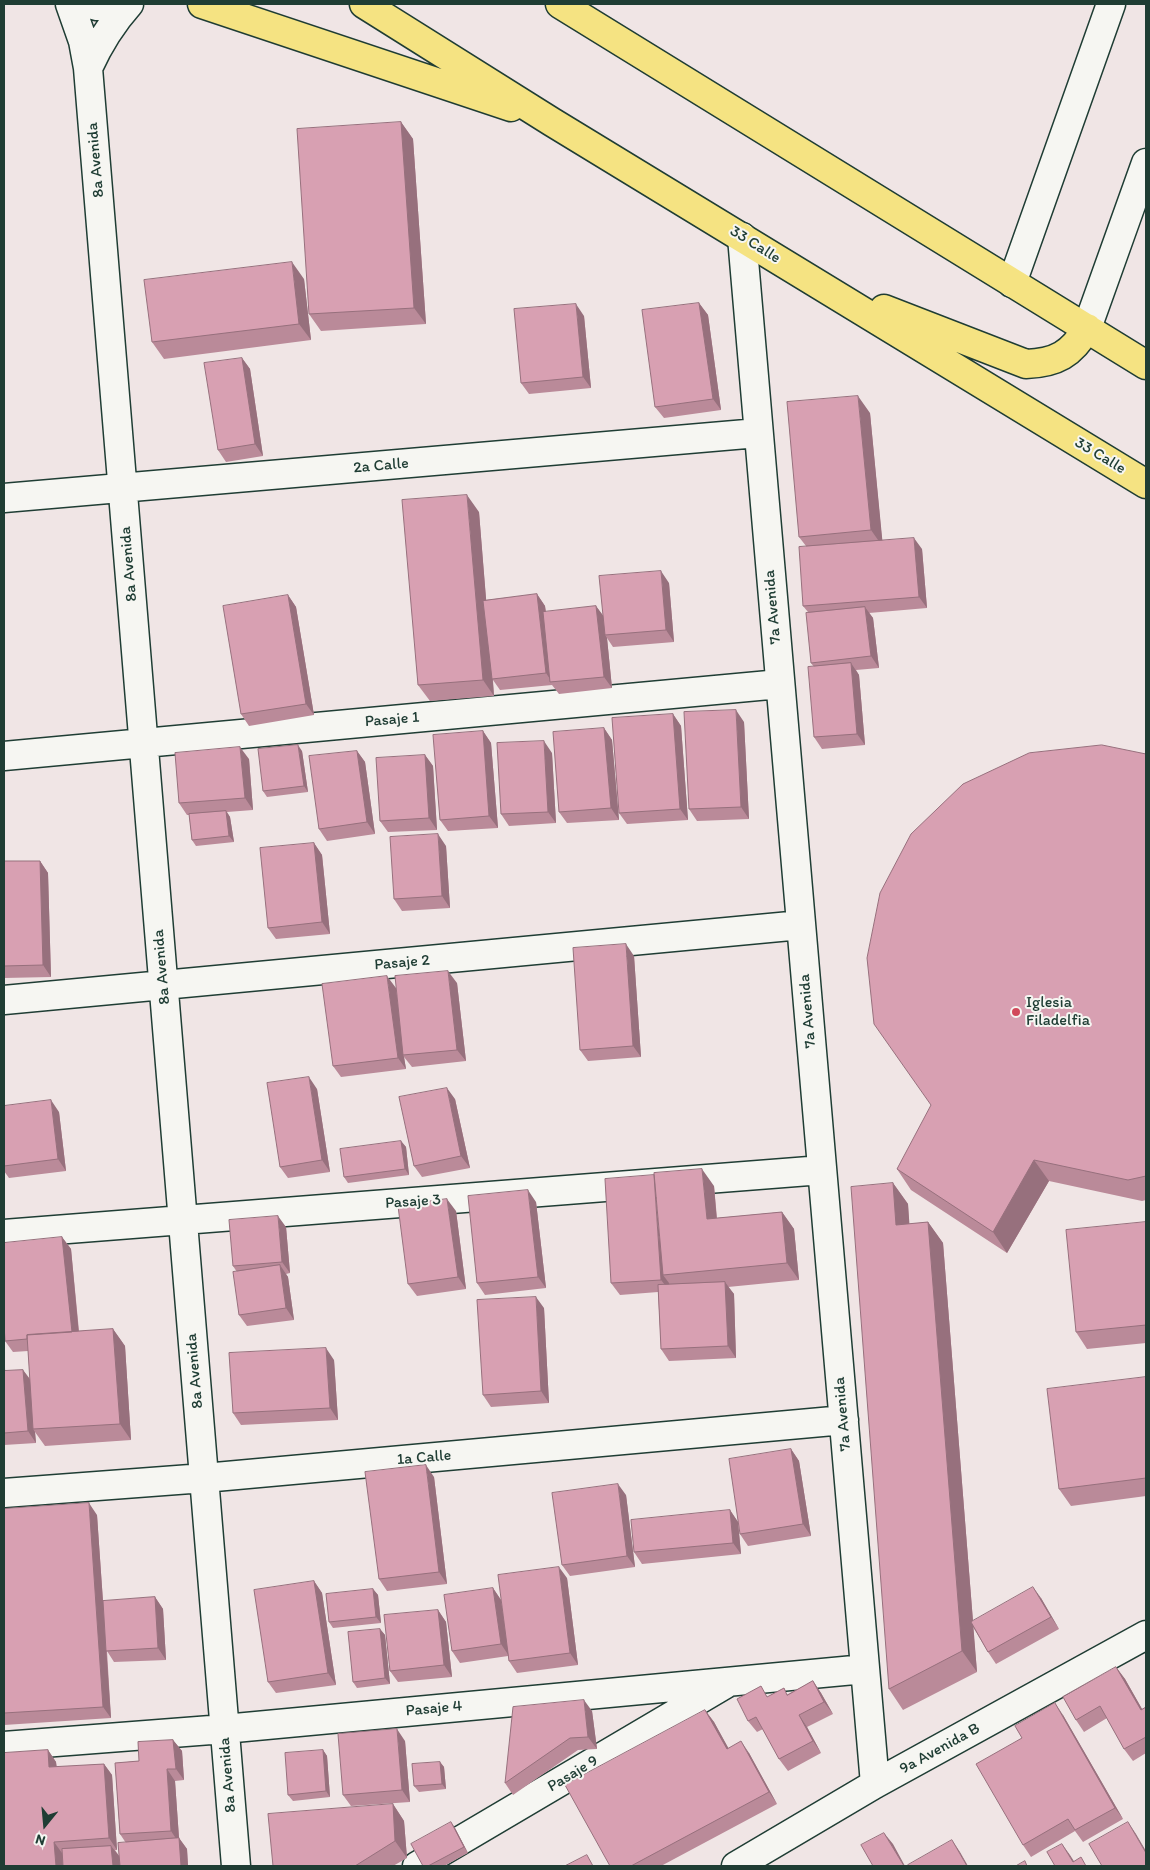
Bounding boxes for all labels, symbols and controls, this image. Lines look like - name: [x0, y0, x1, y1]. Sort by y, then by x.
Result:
- street label: 8a Avenida: [83, 122, 109, 198]
- street label: 33 Calle: [726, 222, 784, 268]
- street label: 33 Calle: [1071, 433, 1129, 479]
- street label: 2a Calle: [352, 454, 410, 478]
- street label: 8a Avenida: [116, 526, 142, 602]
- street label: 7a Avenida: [760, 569, 786, 645]
- street label: Pasaje 1: [364, 708, 420, 732]
- street label: 8a Avenida: [149, 929, 175, 1005]
- street label: Pasaje 2: [373, 951, 431, 975]
- street label: 7a Avenida: [795, 973, 821, 1049]
- place label: Iglesia Filadelfia: [1026, 993, 1090, 1031]
- marker: Iglesia Filadelfia: [1010, 1006, 1022, 1018]
- street label: Pasaje 3: [384, 1190, 442, 1214]
- street label: 8a Avenida: [182, 1333, 208, 1409]
- street label: 7a Avenida: [830, 1376, 856, 1452]
- street label: 1a Calle: [396, 1446, 452, 1470]
- street label: Pasaje 4: [405, 1697, 463, 1721]
- street label: 9a Avenida B: [896, 1719, 984, 1779]
- street label: 8a Avenida: [215, 1737, 241, 1813]
- street label: Pasaje 9: [544, 1751, 602, 1797]
- north arrow: [20, 1800, 70, 1850]
- text: N: [33, 1830, 47, 1849]

